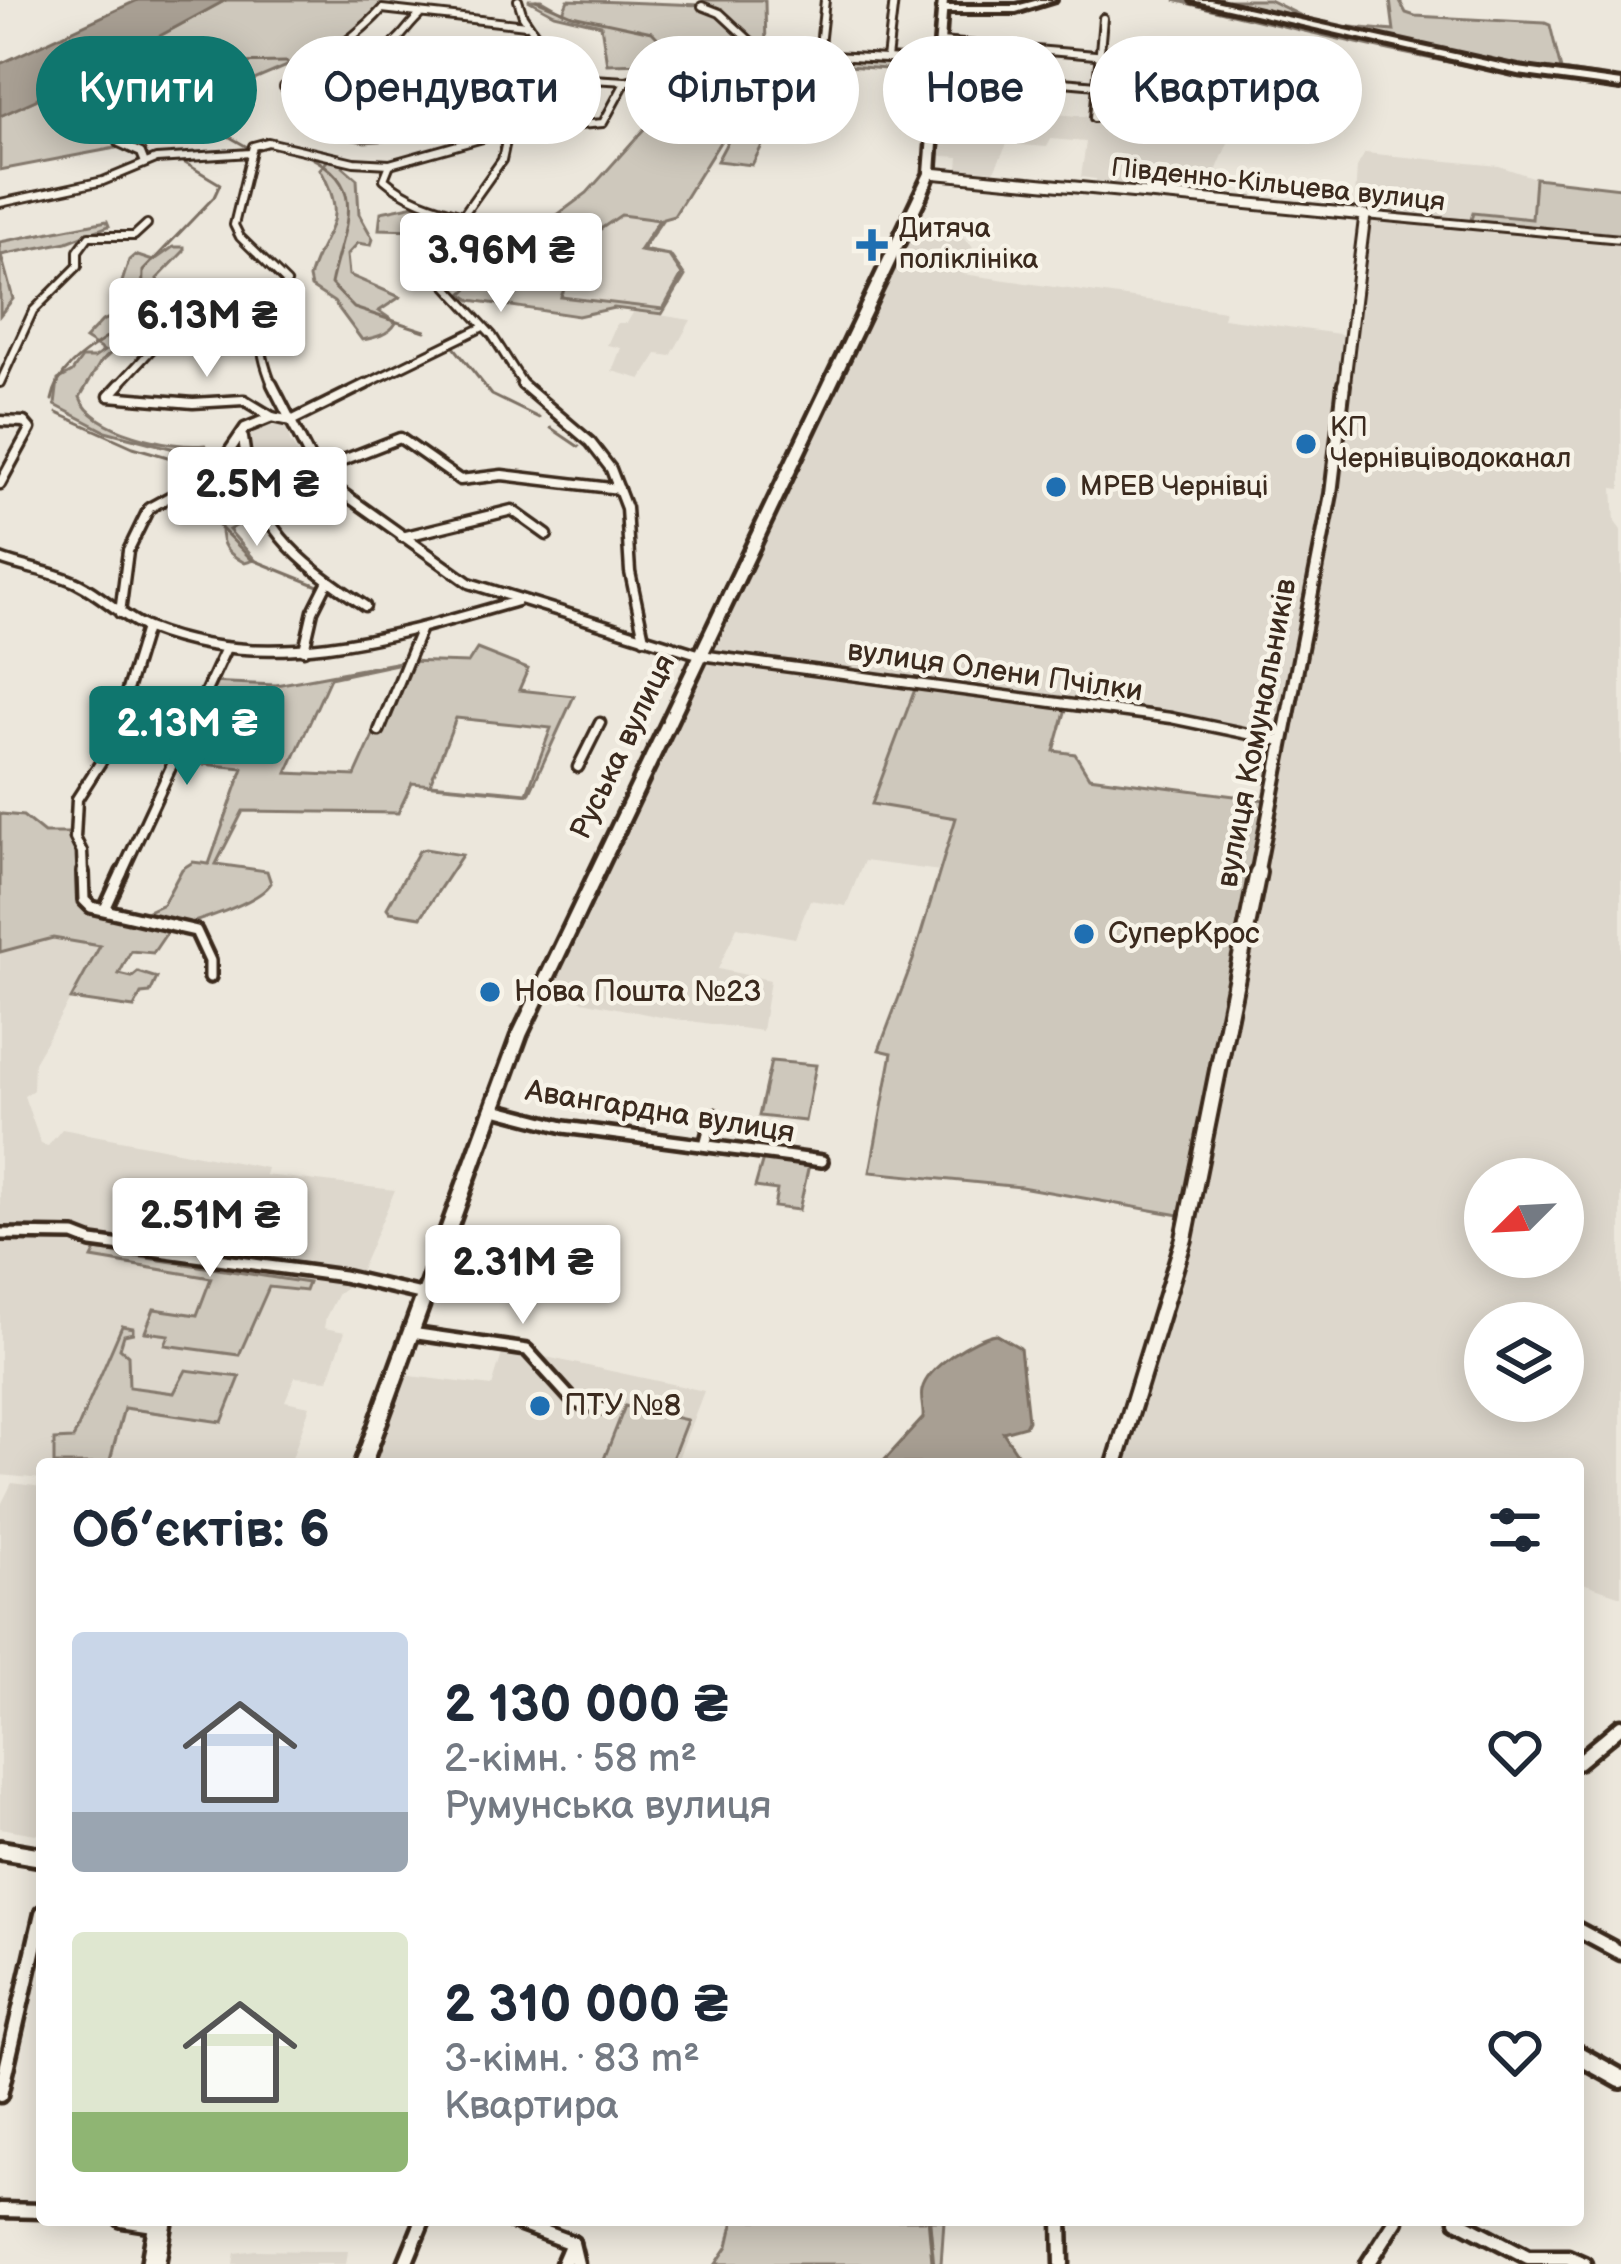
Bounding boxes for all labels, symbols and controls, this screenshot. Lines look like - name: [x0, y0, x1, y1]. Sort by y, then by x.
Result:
- chip: Купити: [36, 36, 257, 144]
- chip: Орендувати: [281, 36, 601, 144]
- chip: Фільтри: [625, 36, 859, 144]
- chip: Нове: [883, 36, 1066, 144]
- chip: Квартира: [1090, 36, 1362, 144]
- street label: Південно-Кільцева вулиця: [1109, 152, 1447, 218]
- pin: 3.96M ₴: [390, 213, 612, 315]
- place label: Дитяча поліклініка: [899, 213, 1039, 276]
- text: 3.96M ₴: [427, 228, 575, 275]
- marker: Дитяча поліклініка: [856, 229, 888, 261]
- pin: 6.13M ₴: [96, 278, 318, 380]
- text: 6.13M ₴: [136, 293, 278, 340]
- place label: КП Чернівціводоканал: [1330, 412, 1571, 475]
- marker: КП Чернівціводоканал: [1293, 431, 1319, 457]
- pin: 2.5M ₴: [159, 447, 355, 549]
- text: 2.5M ₴: [195, 462, 319, 509]
- place label: МРЕВ Чернівці: [1080, 471, 1268, 503]
- marker: МРЕВ Чернівці: [1043, 474, 1069, 500]
- street label: вулиця Комунальників: [1209, 575, 1305, 890]
- street label: вулиця Олени Пчілки: [845, 632, 1145, 710]
- street label: Руська вулиця: [563, 649, 683, 845]
- pin: 2.13M ₴: [76, 686, 298, 788]
- text: 2.13M ₴: [116, 701, 258, 748]
- place label: СуперКрос: [1108, 916, 1260, 952]
- marker: СуперКрос: [1071, 921, 1097, 947]
- place label: Нова Пошта №23: [514, 974, 762, 1010]
- marker: Нова Пошта №23: [477, 979, 503, 1005]
- street label: Авангардна вулиця: [522, 1073, 797, 1151]
- north arrow: [1464, 1158, 1584, 1278]
- map controls: [1464, 1158, 1584, 1422]
- pin: 2.51M ₴: [99, 1178, 321, 1280]
- text: 2.51M ₴: [139, 1193, 281, 1240]
- pin: 2.31M ₴: [412, 1225, 634, 1327]
- text: 2.31M ₴: [452, 1240, 594, 1287]
- button: layers: [1464, 1302, 1584, 1422]
- place label: ПТУ №8: [564, 1388, 681, 1424]
- marker: ПТУ №8: [527, 1393, 553, 1419]
- icon: filters: [1482, 1497, 1548, 1563]
- text: Об’єктів: 6: [72, 1500, 330, 1561]
- text: 2 130 000 ₴: [444, 1675, 728, 1736]
- icon: home: [168, 1680, 312, 1824]
- icon: heart: [1482, 1719, 1548, 1785]
- text: 2-кімн. · 58 m²: [444, 1736, 697, 1783]
- text: Румунська вулиця: [444, 1783, 771, 1830]
- text: 2 310 000 ₴: [444, 1975, 728, 2036]
- icon: home: [168, 1980, 312, 2124]
- icon: heart: [1482, 2019, 1548, 2085]
- text: 3-кімн. · 83 m²: [444, 2036, 700, 2083]
- text: Квартира: [444, 2083, 619, 2130]

